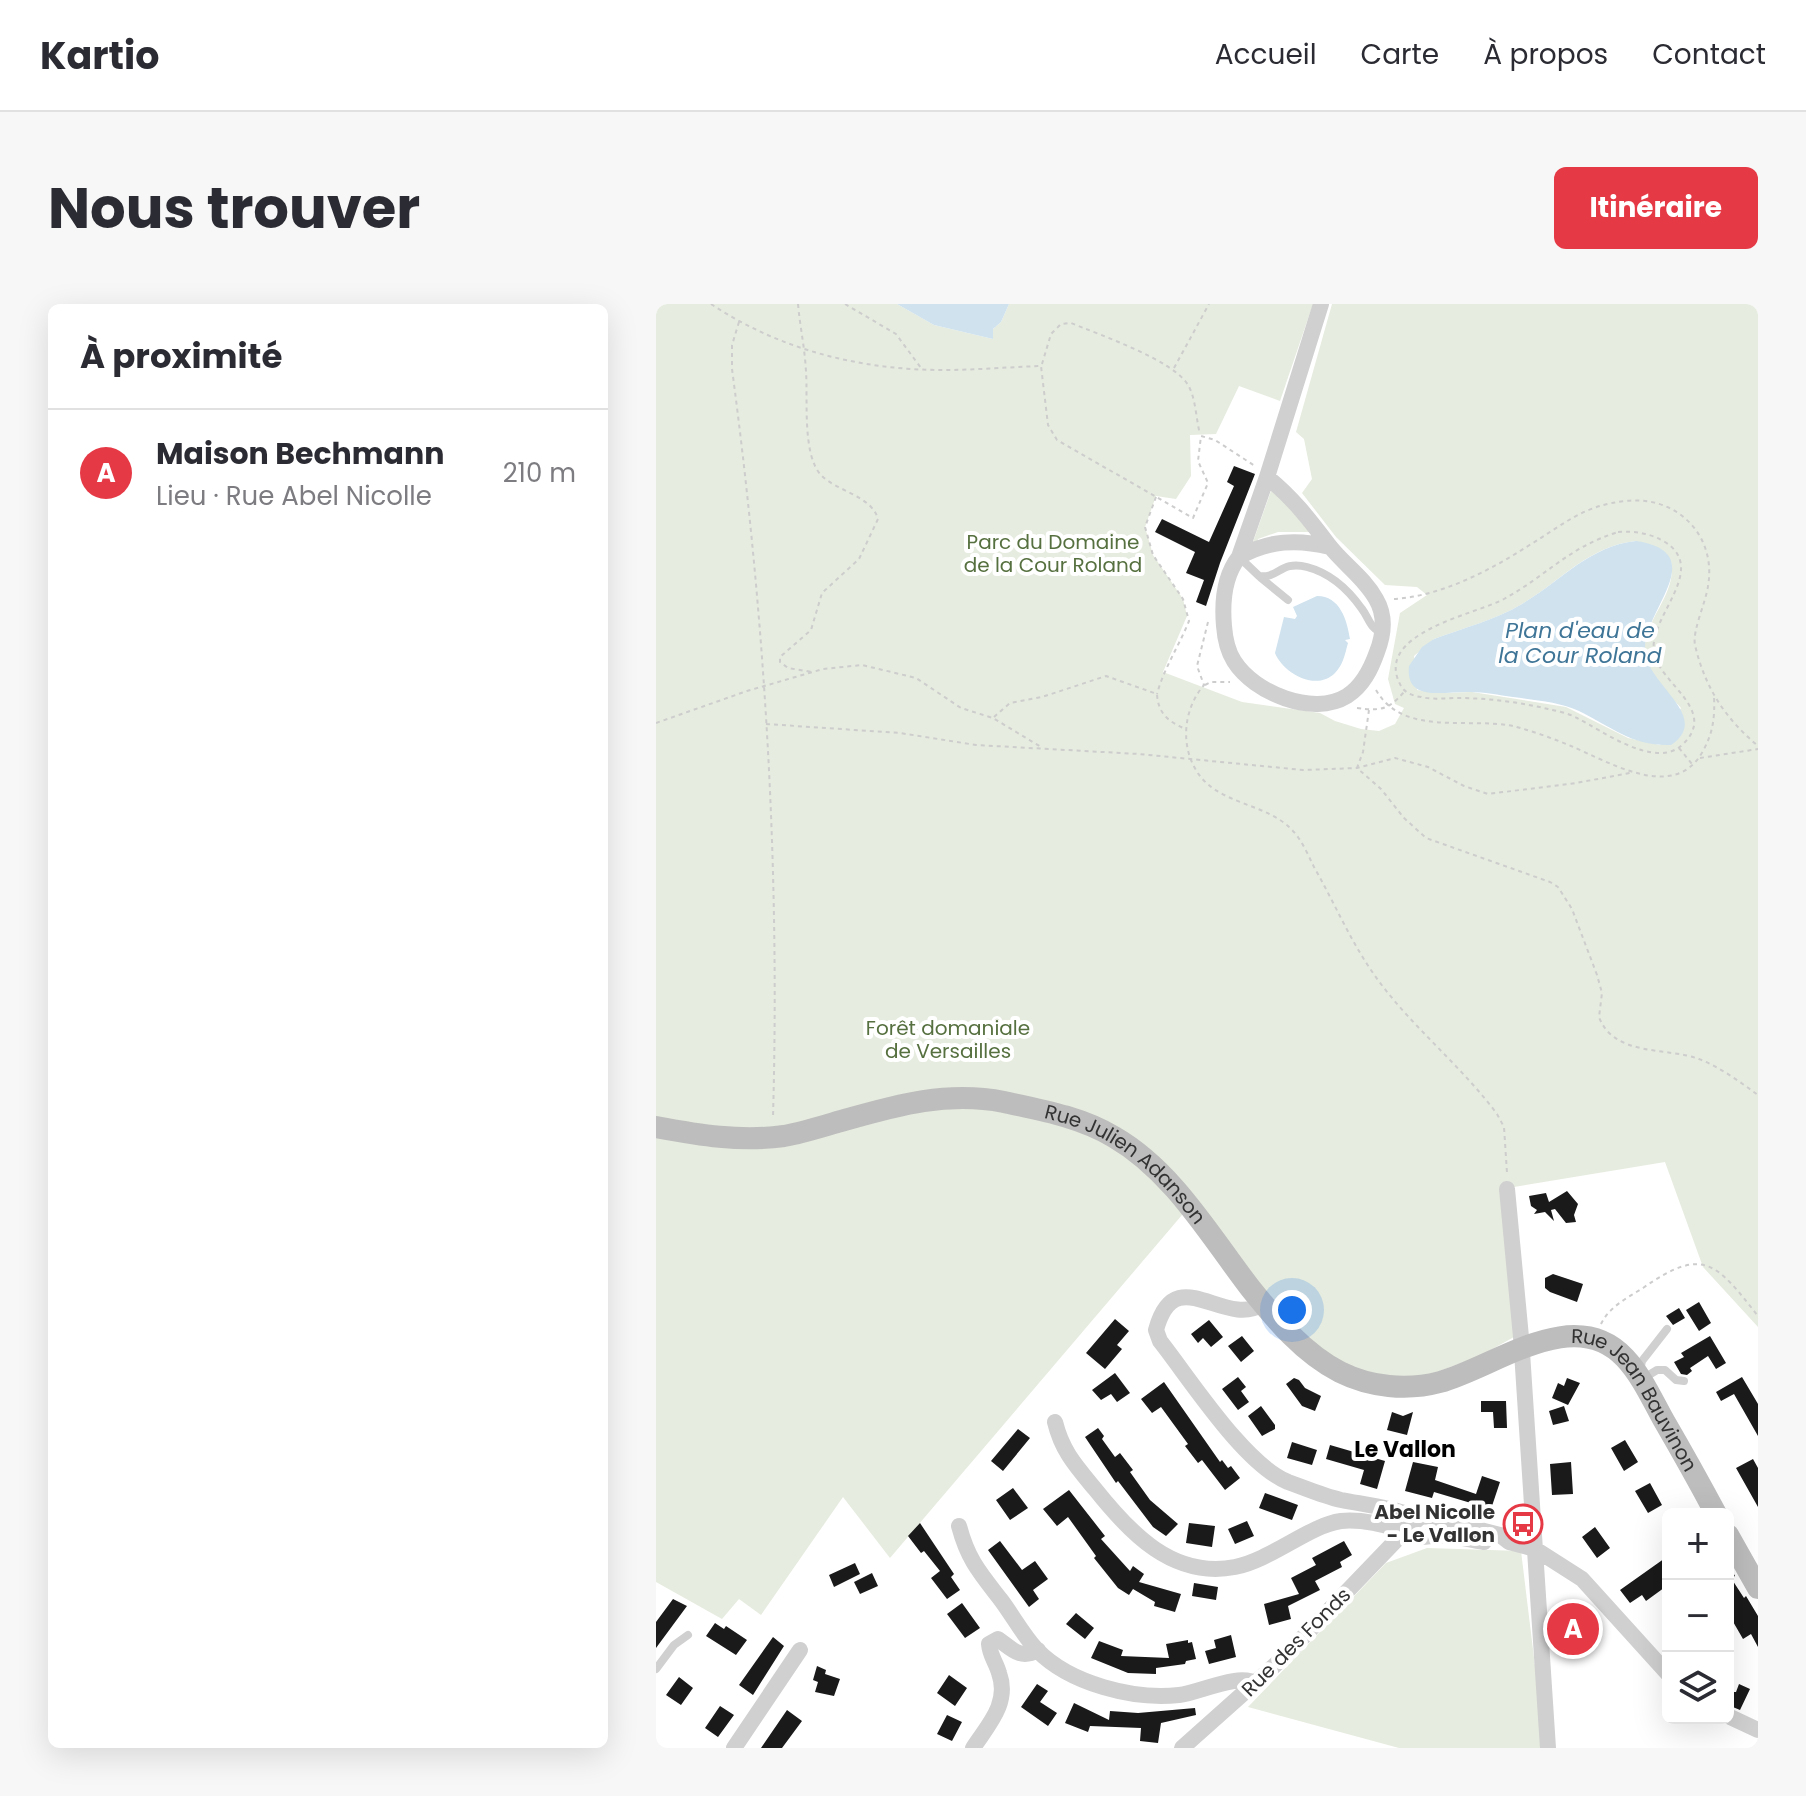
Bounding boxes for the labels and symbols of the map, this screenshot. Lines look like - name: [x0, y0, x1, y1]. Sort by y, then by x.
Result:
- park label: Parc du Domaine de la Cour Roland: [964, 528, 1142, 579]
- water label: Plan d'eau de la Cour Roland: [1498, 615, 1662, 671]
- park label: Forêt domaniale de Versailles: [866, 1014, 1030, 1065]
- street label: Rue Julien Adanson: [1042, 1097, 1212, 1230]
- your location: [1272, 1290, 1312, 1330]
- street label: Rue Jean Bauvinon: [1571, 1322, 1704, 1477]
- district label: Le Vallon: [1354, 1434, 1456, 1465]
- place label: Abel Nicolle - Le Vallon: [1374, 1498, 1495, 1549]
- bus stop icon: Abel Nicolle - Le Vallon: [1502, 1503, 1544, 1545]
- street label: Rue des Fonds: [1235, 1581, 1357, 1703]
- pin: A: [1547, 1599, 1599, 1659]

